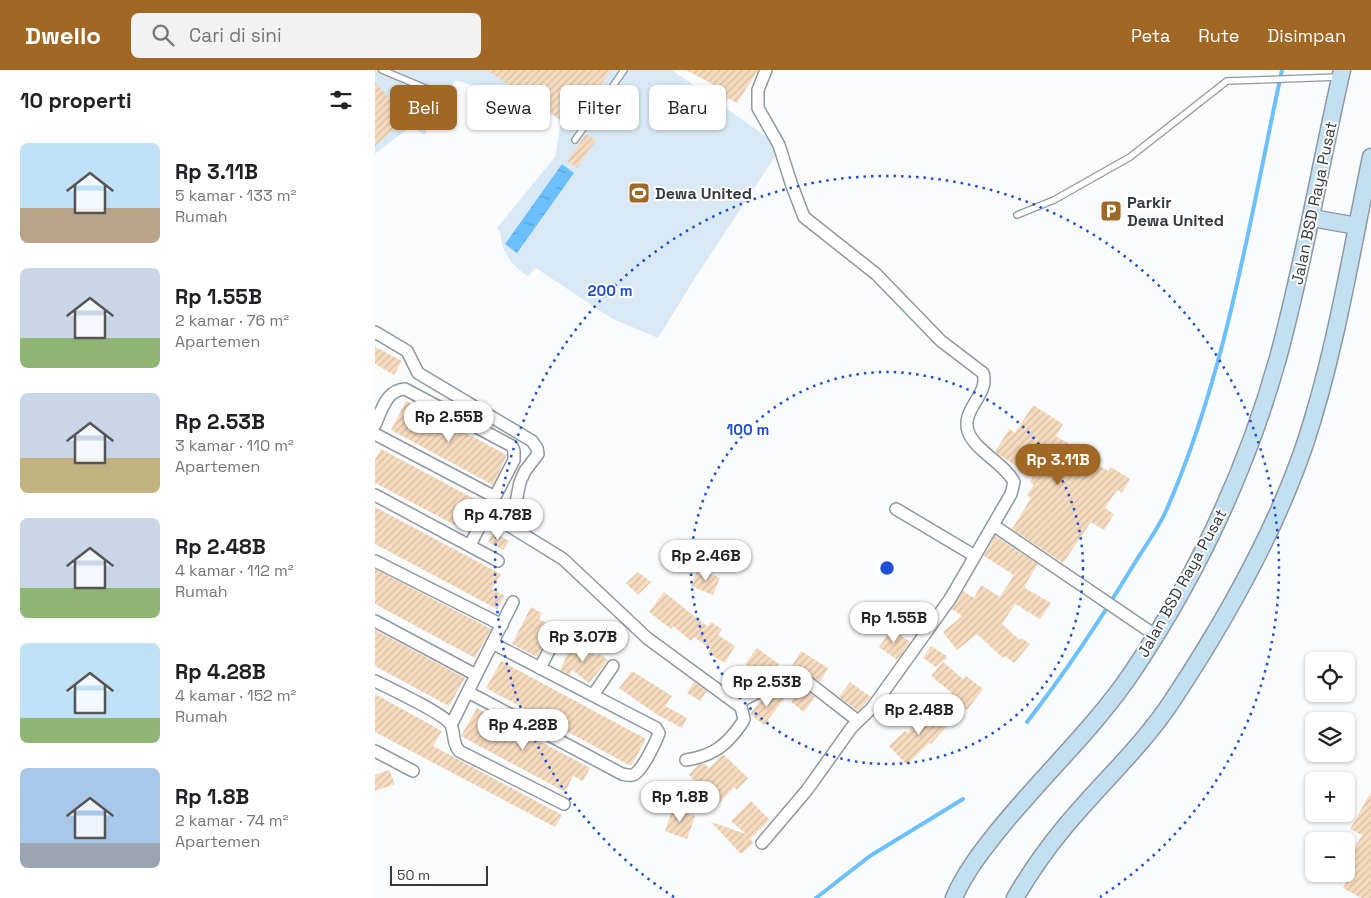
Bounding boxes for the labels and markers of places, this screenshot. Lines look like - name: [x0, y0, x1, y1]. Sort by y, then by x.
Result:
- sports icon: Dewa United: [627, 181, 651, 205]
- place label: Dewa United: [655, 183, 752, 204]
- place label: Parkir Dewa United: [1127, 192, 1224, 231]
- parking icon: Parkir Dewa United: [1099, 199, 1123, 223]
- pin: Rp 2.55B: [397, 400, 501, 443]
- pin: Rp 3.11B: [1006, 444, 1110, 486]
- pin: Rp 4.78B: [446, 498, 550, 541]
- pin: Rp 2.46B: [654, 540, 758, 582]
- centre of rings: [878, 559, 896, 577]
- pin: Rp 1.55B: [842, 602, 946, 644]
- pin: Rp 3.07B: [531, 620, 635, 663]
- pin: Rp 2.53B: [715, 666, 819, 708]
- pin: Rp 2.48B: [867, 694, 971, 736]
- pin: Rp 4.28B: [471, 708, 575, 751]
- pin: Rp 1.8B: [634, 780, 726, 823]

